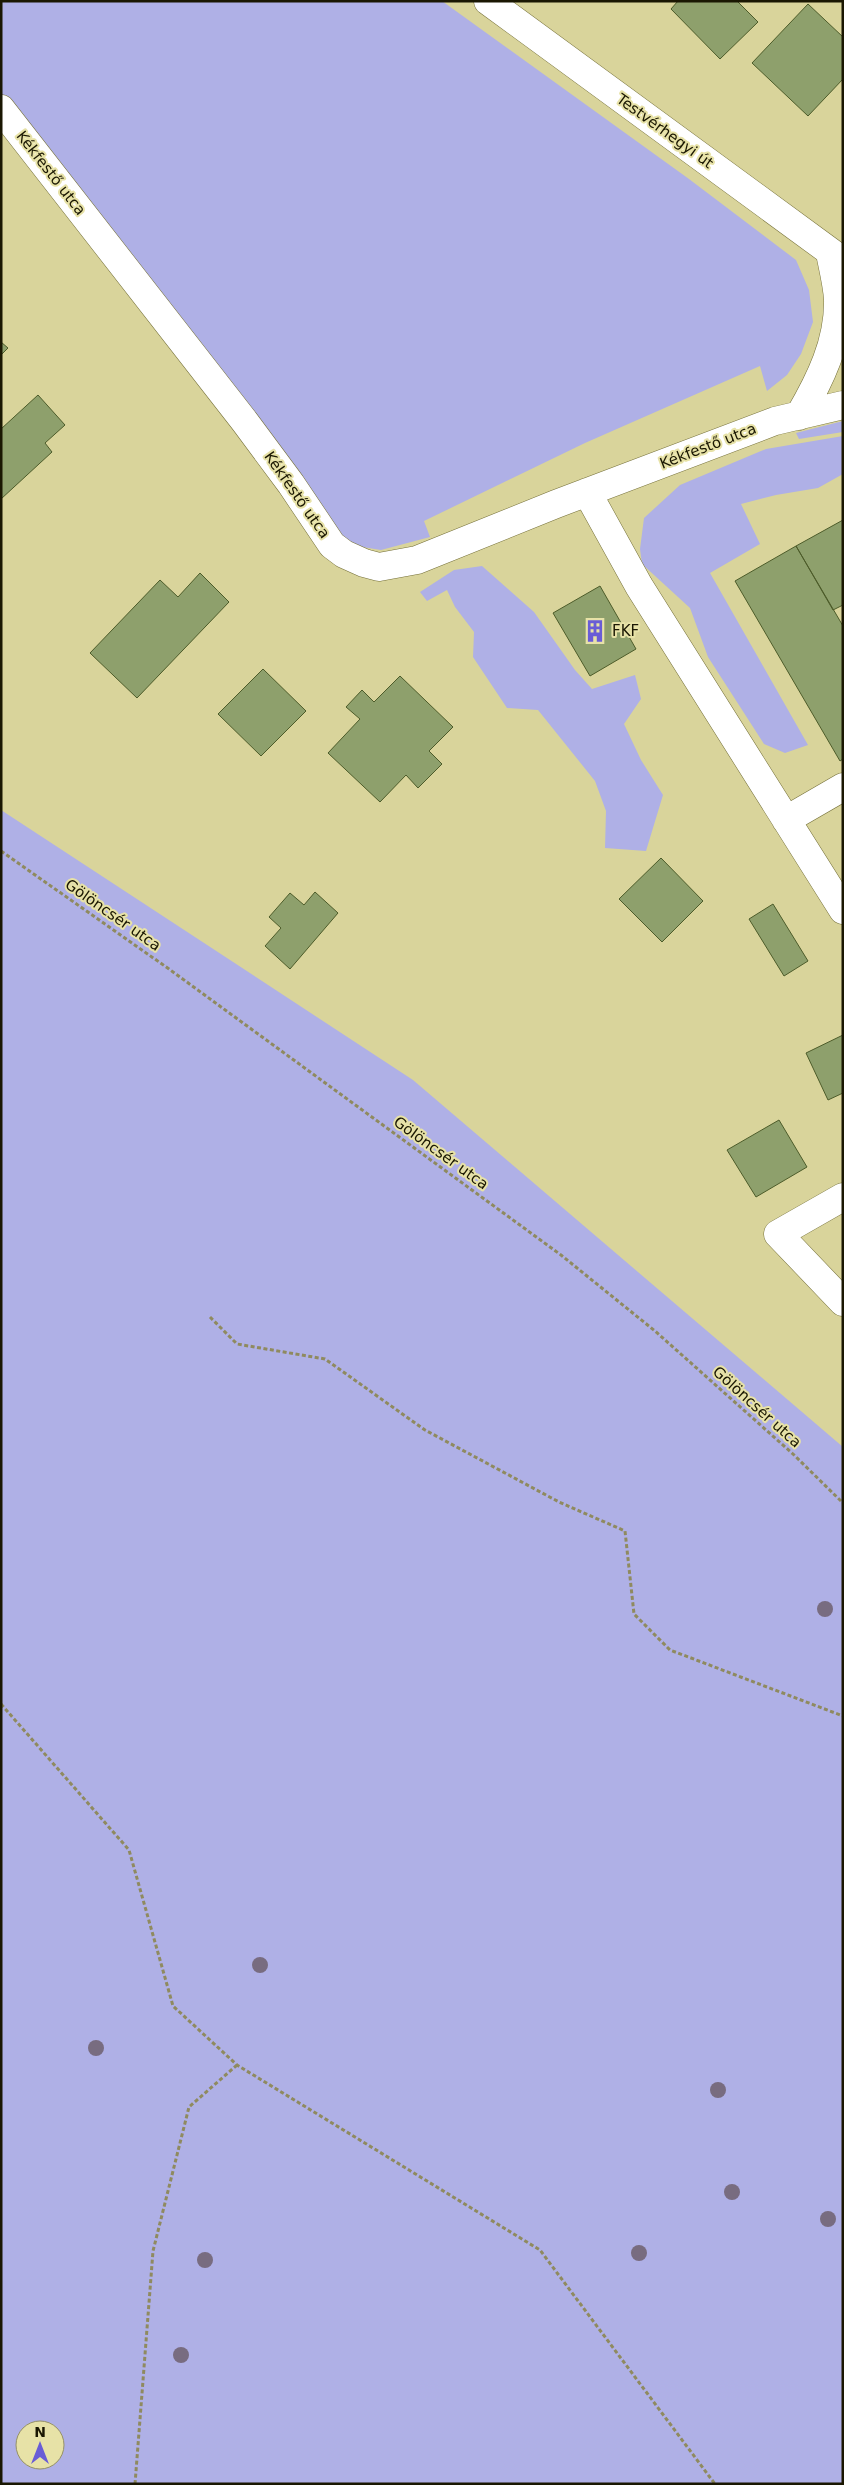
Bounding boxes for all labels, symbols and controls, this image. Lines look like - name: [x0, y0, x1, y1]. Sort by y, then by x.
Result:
- street label: Testvérhegyi út: [612, 89, 717, 172]
- street label: Kékfestő utca: [13, 127, 89, 219]
- street label: Kékfestő utca: [657, 419, 759, 473]
- street label: Kékfestő utca: [260, 448, 334, 542]
- building icon: FKF: [582, 618, 608, 644]
- place label: FKF: [612, 622, 639, 640]
- street label: Gölöncsér utca: [62, 875, 164, 955]
- street label: Gölöncsér utca: [390, 1113, 492, 1193]
- street label: Gölöncsér utca: [709, 1363, 805, 1451]
- north arrow: [15, 2420, 65, 2470]
- text: N: [34, 2424, 46, 2440]

